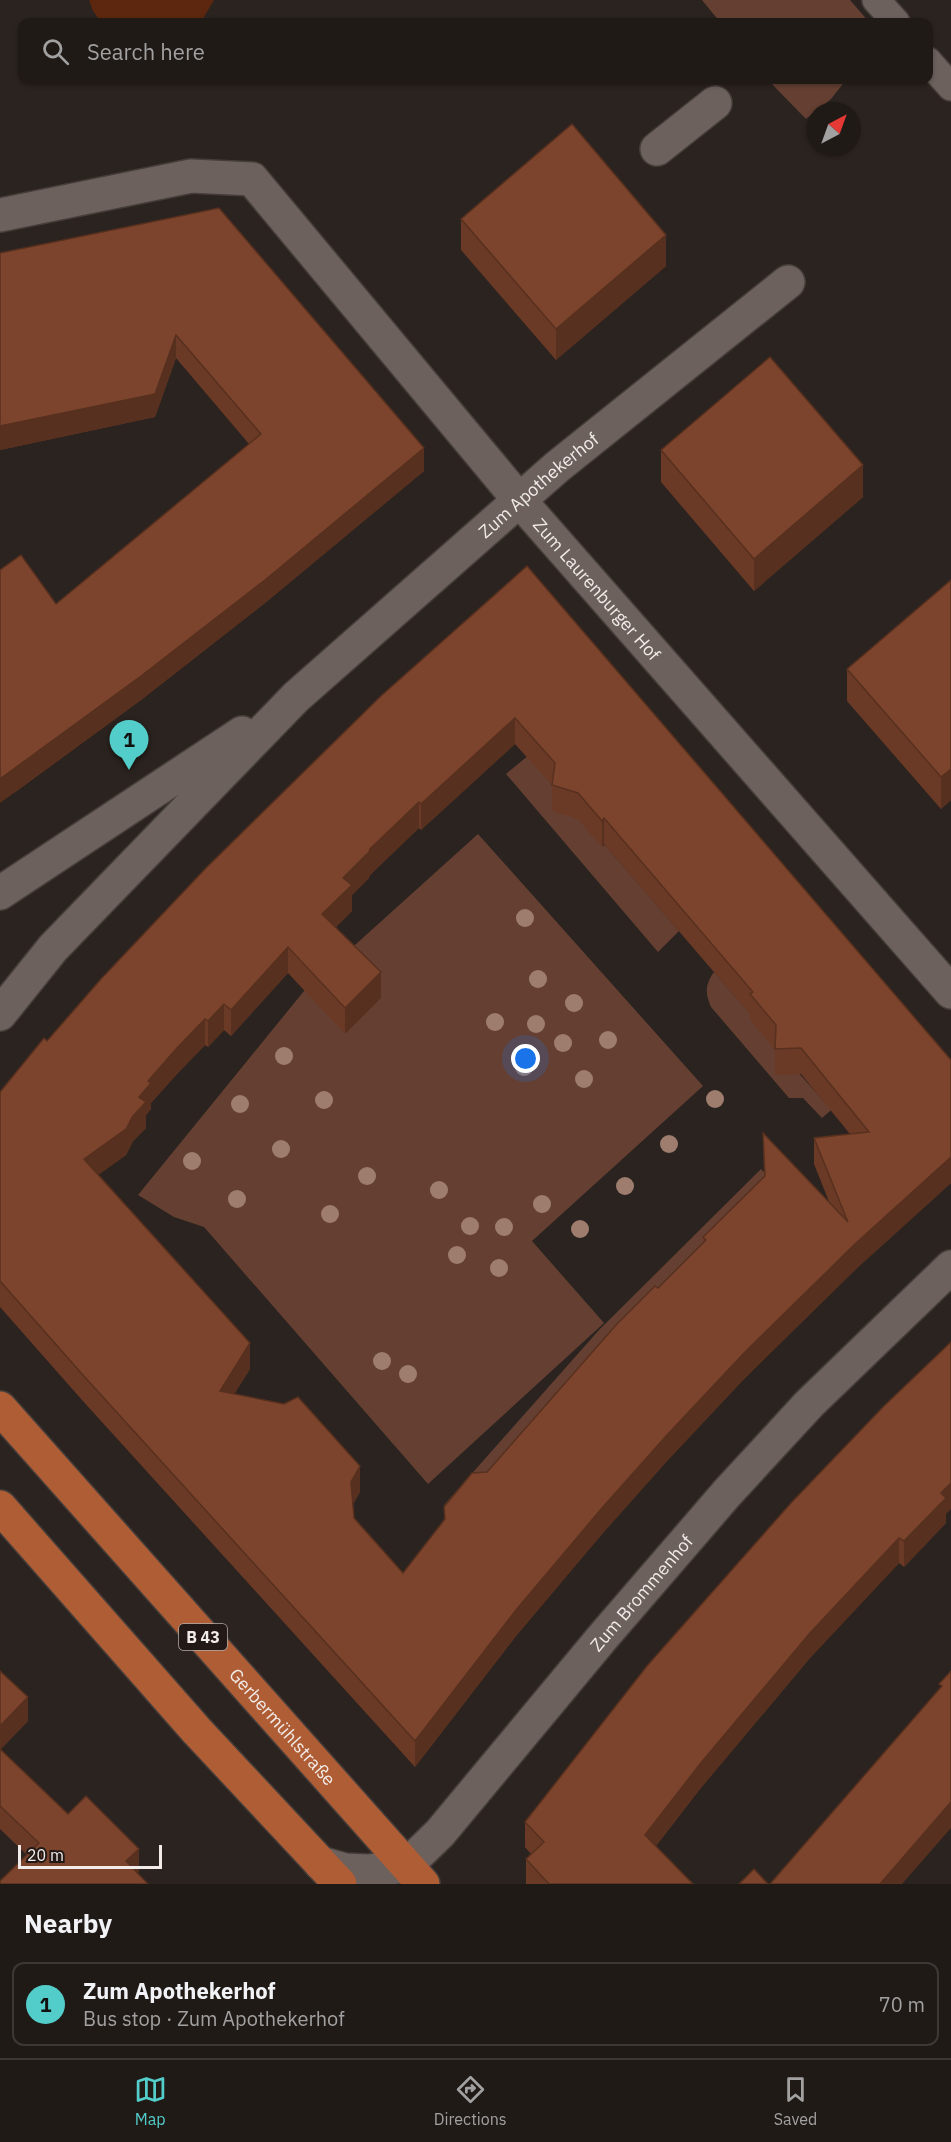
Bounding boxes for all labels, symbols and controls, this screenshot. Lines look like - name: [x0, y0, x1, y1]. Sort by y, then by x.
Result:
- search box: [18, 18, 933, 84]
- icon: search: [39, 35, 72, 68]
- text: Search here: [87, 37, 205, 66]
- north arrow: [807, 102, 861, 156]
- street label: Zum Apothekerhof: [473, 427, 603, 543]
- street label: Zum Laurenburger Hof: [529, 513, 666, 665]
- pin: 1: [110, 720, 148, 770]
- your location: [511, 1044, 540, 1073]
- street label: Zum Brommenhof: [585, 1530, 698, 1656]
- road number: B 43: [179, 1624, 227, 1650]
- street label: Gerbermühlstraße: [225, 1663, 341, 1790]
- scale bar: [18, 1842, 162, 1870]
- text: 20 m: [27, 1845, 64, 1865]
- text: Nearby: [24, 1906, 112, 1940]
- text: Zum Apothekerhof: [83, 1976, 276, 2005]
- text: 1: [40, 1991, 52, 2018]
- text: 70 m: [879, 1991, 925, 2018]
- text: Bus stop · Zum Apothekerhof: [83, 2005, 345, 2032]
- tab: Map: [134, 2073, 167, 2129]
- tab: Directions: [434, 2073, 507, 2129]
- tab: Saved: [774, 2073, 817, 2129]

